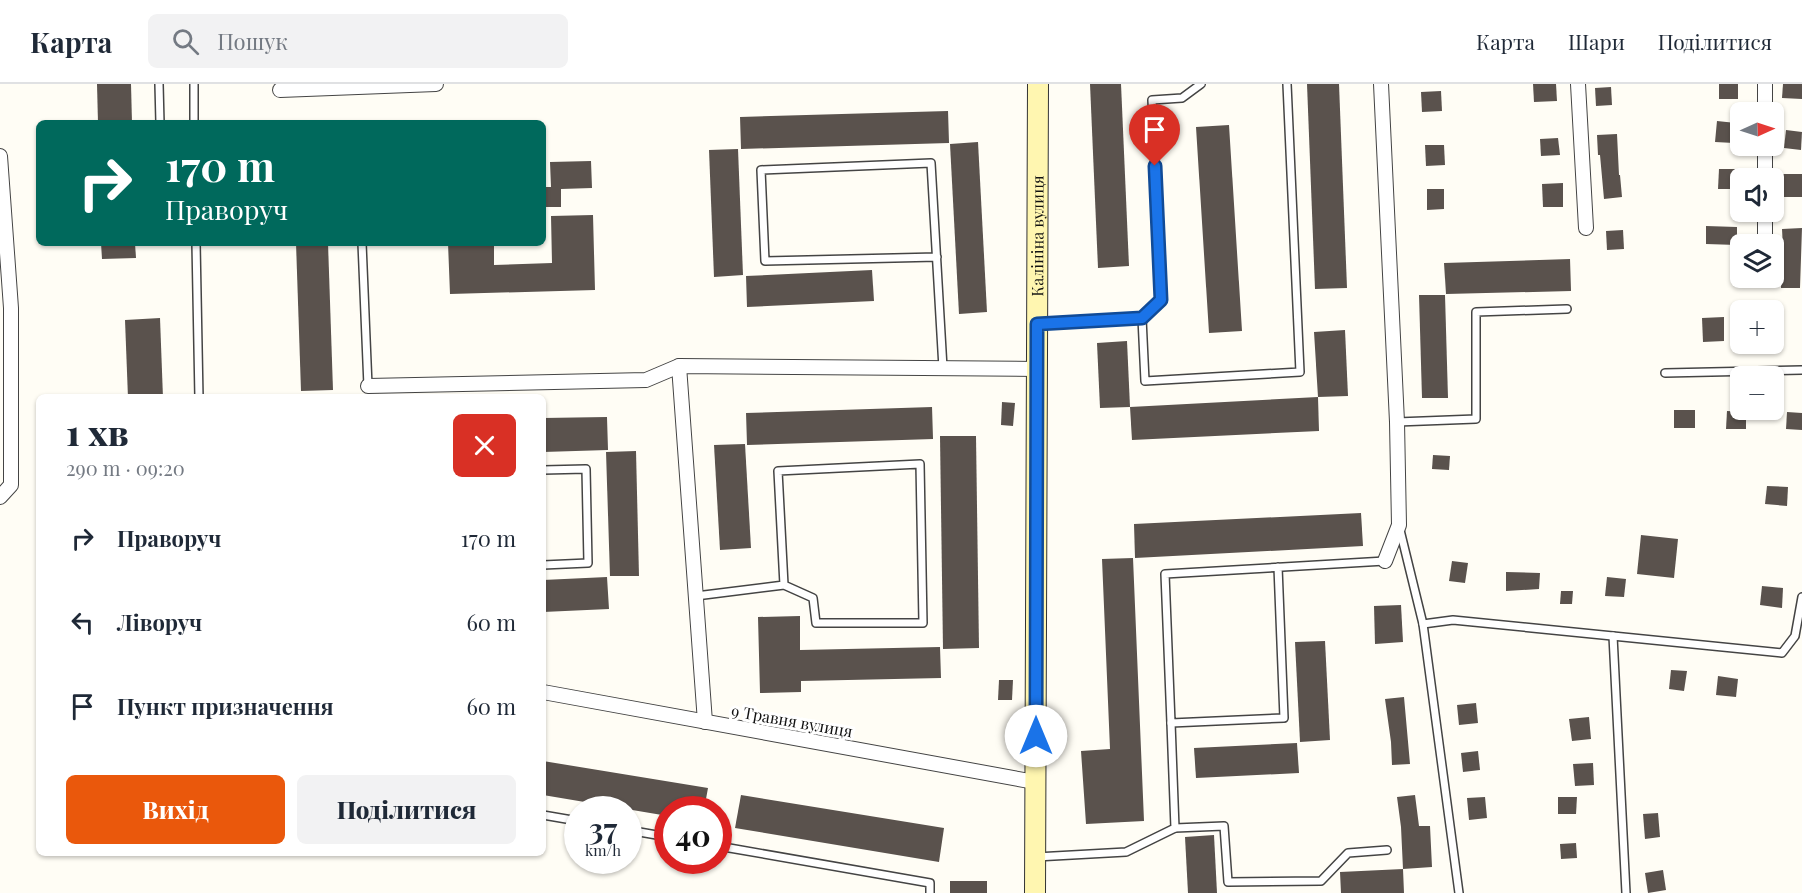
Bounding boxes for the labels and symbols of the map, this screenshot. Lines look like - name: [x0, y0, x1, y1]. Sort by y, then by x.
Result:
- north arrow: [1730, 102, 1784, 156]
- pin: [1129, 104, 1180, 166]
- street label: Калініна вулиця: [1026, 175, 1048, 297]
- street label: 9 Травня вулиця: [730, 700, 855, 742]
- position arrow: [1004, 704, 1068, 768]
- speed limit sign: 40: [654, 796, 732, 874]

